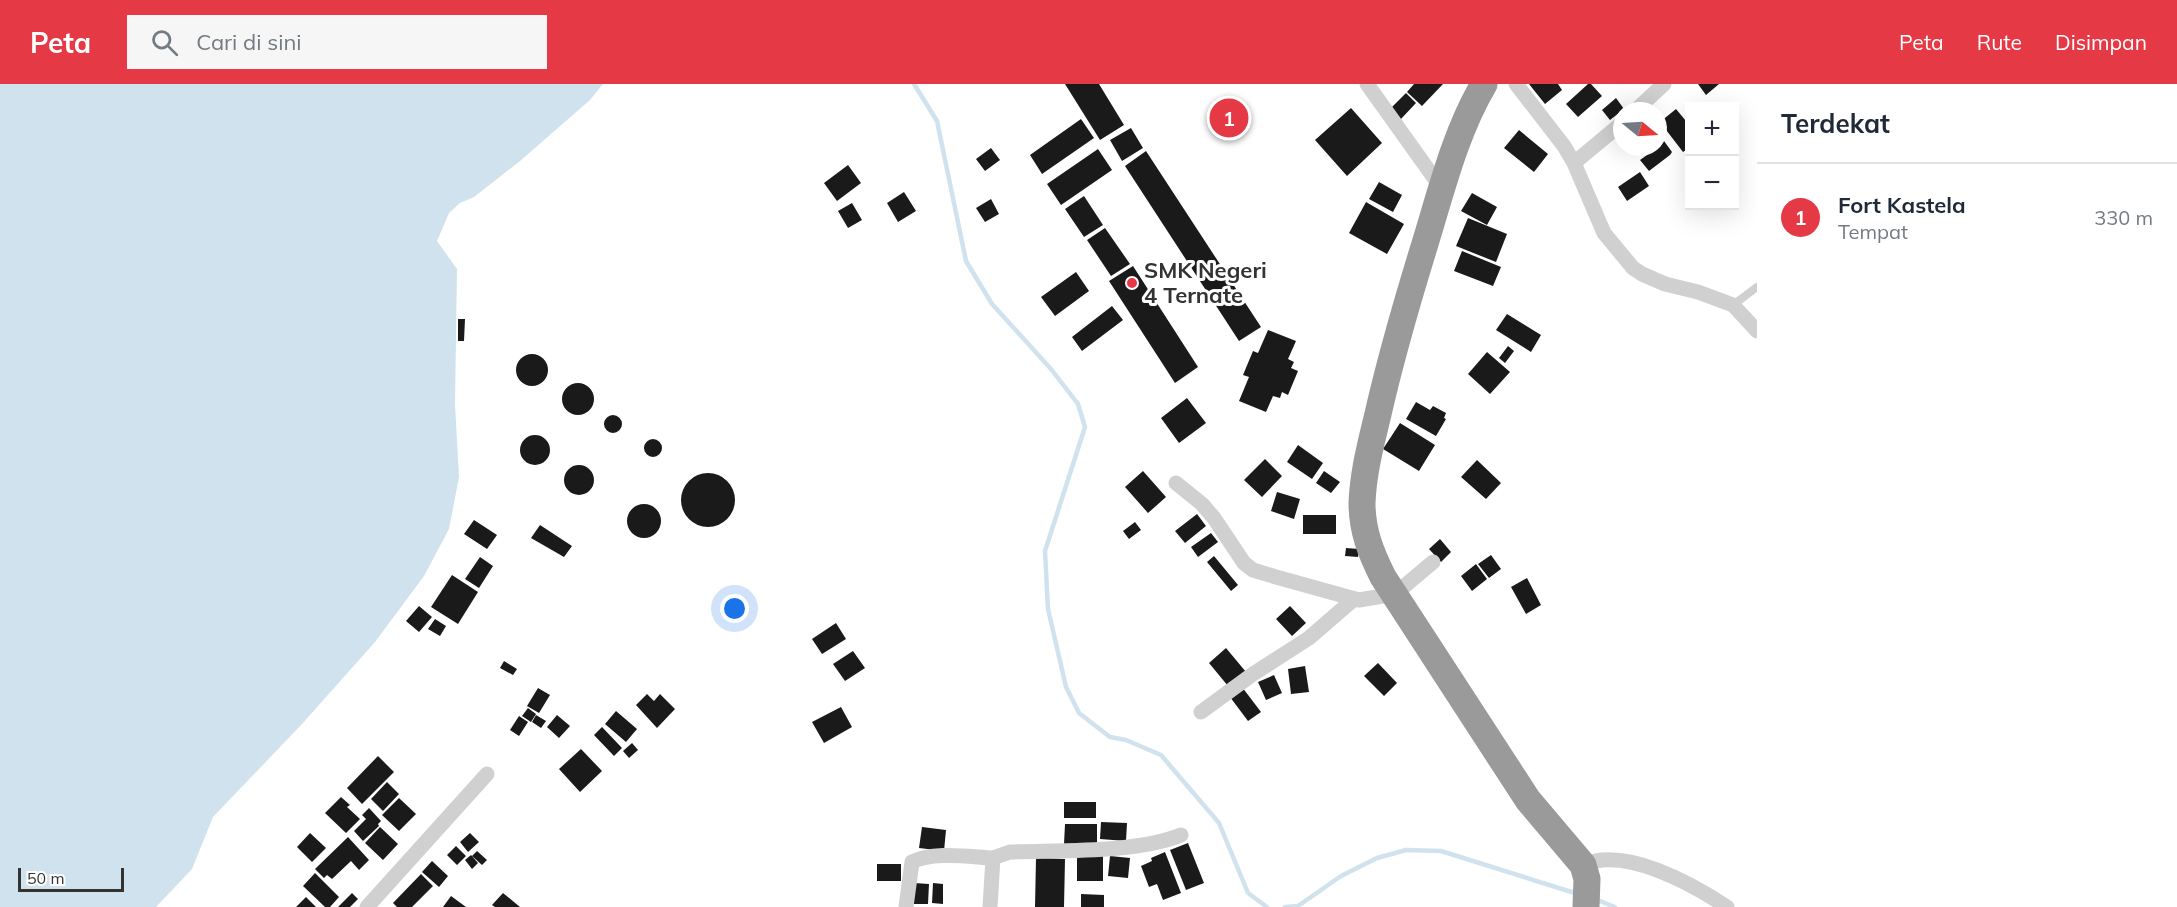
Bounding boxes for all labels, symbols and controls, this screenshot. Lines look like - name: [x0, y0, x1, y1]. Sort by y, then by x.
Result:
- search box: [127, 15, 547, 69]
- text: Peta: [30, 25, 91, 60]
- icon: search: [148, 26, 181, 59]
- text: Cari di sini: [196, 28, 302, 56]
- text: Peta: [1899, 29, 1944, 55]
- text: Rute: [1977, 29, 2022, 55]
- text: Disimpan: [2055, 29, 2147, 55]
- pin: 1: [1210, 96, 1248, 141]
- north arrow: [1613, 102, 1667, 156]
- map controls: [1685, 102, 1739, 210]
- button: +: [1685, 102, 1739, 156]
- text: Terdekat: [1781, 107, 1890, 140]
- button: −: [1685, 156, 1739, 210]
- text: Fort Kastela: [1838, 191, 1966, 219]
- text: 1: [1795, 205, 1807, 230]
- text: 330 m: [2094, 205, 2153, 230]
- text: Tempat: [1838, 219, 1908, 244]
- place label: SMK Negeri 4 Ternate: [1144, 256, 1267, 309]
- marker: SMK Negeri 4 Ternate: [1125, 276, 1139, 290]
- your location: [720, 594, 749, 623]
- scale bar: [18, 865, 124, 892]
- text: 50 m: [27, 868, 64, 888]

